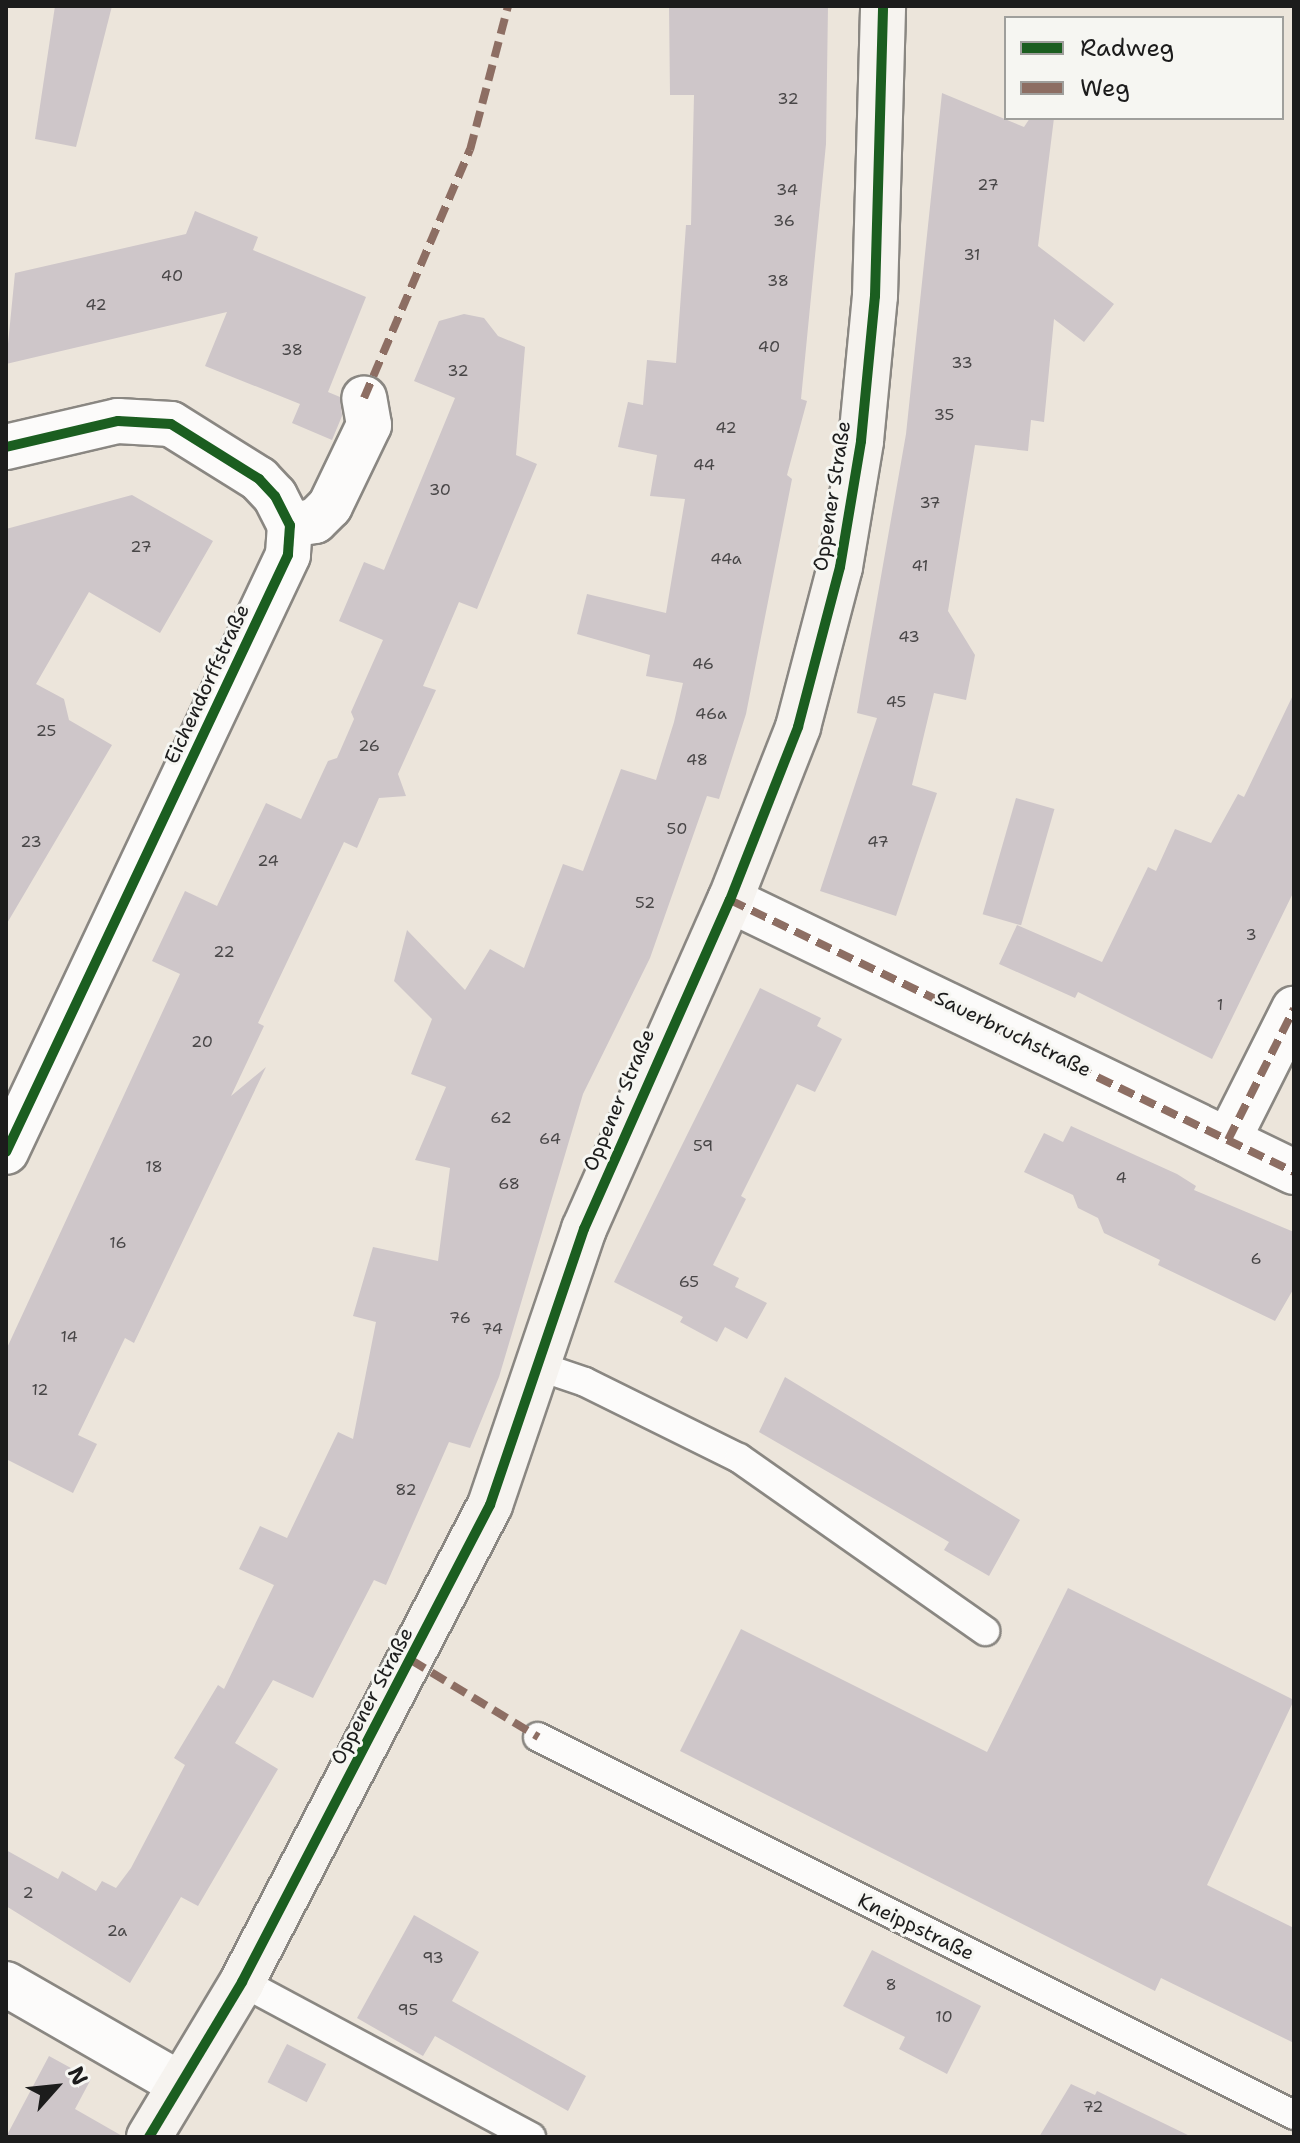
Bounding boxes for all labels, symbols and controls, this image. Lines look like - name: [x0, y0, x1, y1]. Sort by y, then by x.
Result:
- legend: [1004, 16, 1284, 120]
- text: Radweg: [1080, 32, 1174, 64]
- text: Weg: [1080, 72, 1130, 104]
- house number: 32: [777, 89, 799, 109]
- house number: 27: [977, 175, 999, 195]
- house number: 34: [776, 180, 798, 200]
- house number: 36: [773, 211, 795, 231]
- house number: 31: [963, 245, 981, 265]
- house number: 40: [161, 266, 183, 286]
- house number: 38: [767, 271, 789, 291]
- house number: 42: [85, 295, 107, 315]
- house number: 40: [758, 337, 780, 357]
- house number: 38: [281, 340, 303, 360]
- house number: 33: [951, 353, 973, 373]
- house number: 32: [447, 361, 469, 381]
- house number: 35: [934, 405, 954, 425]
- house number: 42: [715, 418, 737, 438]
- street label: Oppener Straße: [808, 419, 856, 573]
- house number: 44: [693, 455, 715, 475]
- house number: 30: [429, 480, 451, 500]
- house number: 37: [919, 493, 941, 513]
- house number: 27: [130, 537, 152, 557]
- house number: 44a: [710, 549, 742, 569]
- house number: 41: [911, 556, 929, 576]
- street label: Eichendorffstraße: [159, 600, 255, 768]
- house number: 43: [898, 627, 920, 647]
- house number: 46: [692, 654, 714, 674]
- house number: 45: [886, 692, 906, 712]
- house number: 46a: [695, 704, 727, 724]
- house number: 25: [36, 721, 56, 741]
- house number: 26: [358, 736, 380, 756]
- house number: 48: [686, 750, 708, 770]
- house number: 50: [667, 819, 687, 839]
- house number: 23: [20, 832, 42, 852]
- house number: 47: [867, 832, 889, 852]
- house number: 24: [257, 851, 279, 871]
- house number: 52: [635, 893, 655, 913]
- house number: 3: [1245, 925, 1257, 945]
- house number: 22: [213, 942, 235, 962]
- street label: Sauerbruchstraße: [931, 986, 1095, 1082]
- house number: 1: [1217, 995, 1223, 1015]
- street label: Oppener Straße: [578, 1025, 660, 1175]
- house number: 20: [191, 1032, 213, 1052]
- house number: 62: [490, 1108, 512, 1128]
- house number: 64: [539, 1129, 561, 1149]
- house number: 59: [693, 1136, 713, 1156]
- house number: 18: [145, 1157, 163, 1177]
- house number: 4: [1115, 1168, 1127, 1188]
- house number: 68: [498, 1174, 520, 1194]
- house number: 16: [109, 1233, 127, 1253]
- house number: 6: [1250, 1249, 1262, 1269]
- house number: 65: [679, 1272, 699, 1292]
- house number: 76: [449, 1308, 471, 1328]
- house number: 74: [481, 1319, 503, 1339]
- house number: 14: [60, 1327, 78, 1347]
- house number: 12: [31, 1380, 49, 1400]
- house number: 82: [395, 1480, 417, 1500]
- street label: Oppener Straße: [326, 1623, 418, 1769]
- house number: 2: [22, 1883, 34, 1903]
- street label: Kneippstraße: [854, 1888, 978, 1966]
- house number: 2a: [107, 1921, 127, 1941]
- house number: 93: [422, 1948, 444, 1968]
- house number: 8: [885, 1975, 897, 1995]
- house number: 95: [398, 2000, 418, 2020]
- house number: 10: [935, 2007, 953, 2027]
- north arrow: [16, 2047, 96, 2127]
- text: N: [61, 2062, 95, 2090]
- house number: 72: [1082, 2097, 1104, 2117]

